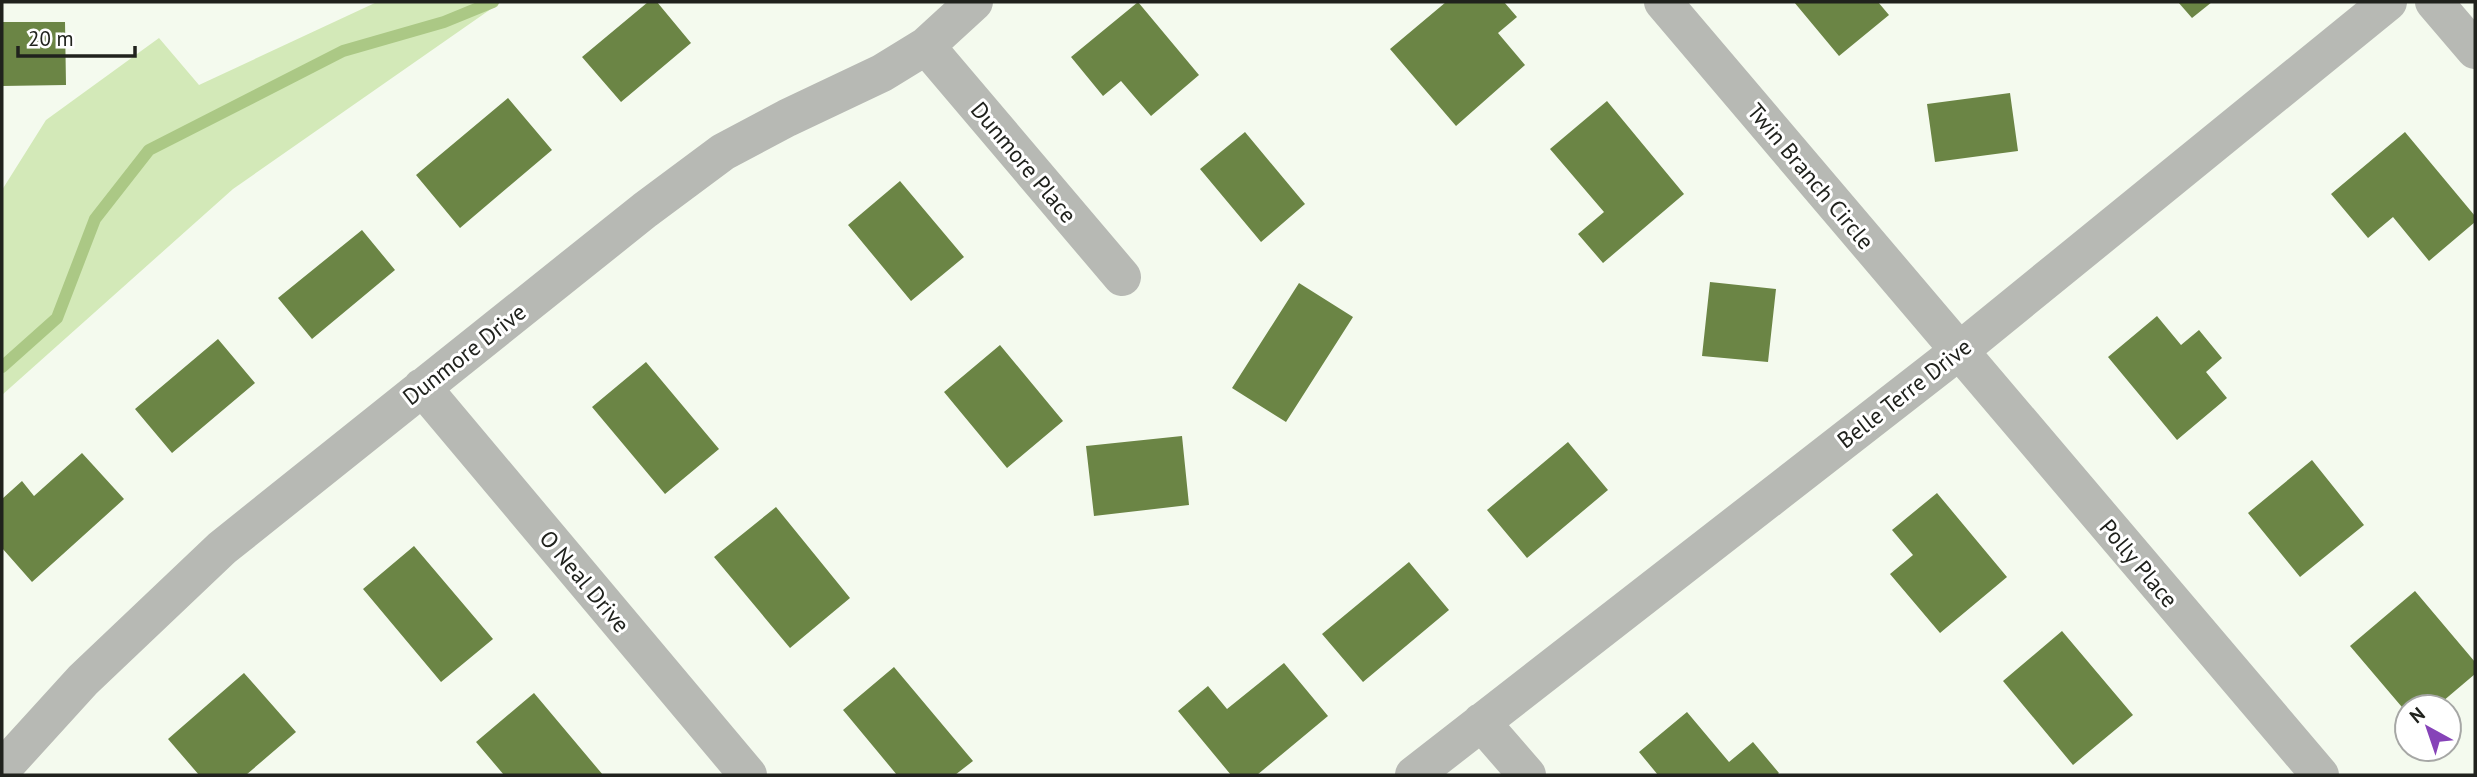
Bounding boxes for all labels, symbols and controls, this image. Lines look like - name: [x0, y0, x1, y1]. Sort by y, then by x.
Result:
- scale bar: [18, 14, 135, 58]
- text: 20 m: [28, 25, 74, 52]
- street label: Dunmore Place: [965, 96, 1083, 228]
- street label: Twin Branch Circle: [1741, 97, 1881, 255]
- street label: Dunmore Drive: [397, 297, 531, 411]
- street label: Belle Terre Drive: [1831, 332, 1977, 454]
- street label: Polly Place: [2094, 513, 2184, 613]
- street label: O Neal Drive: [534, 524, 636, 638]
- north arrow: [2393, 693, 2463, 763]
- text: N: [2405, 702, 2430, 728]

